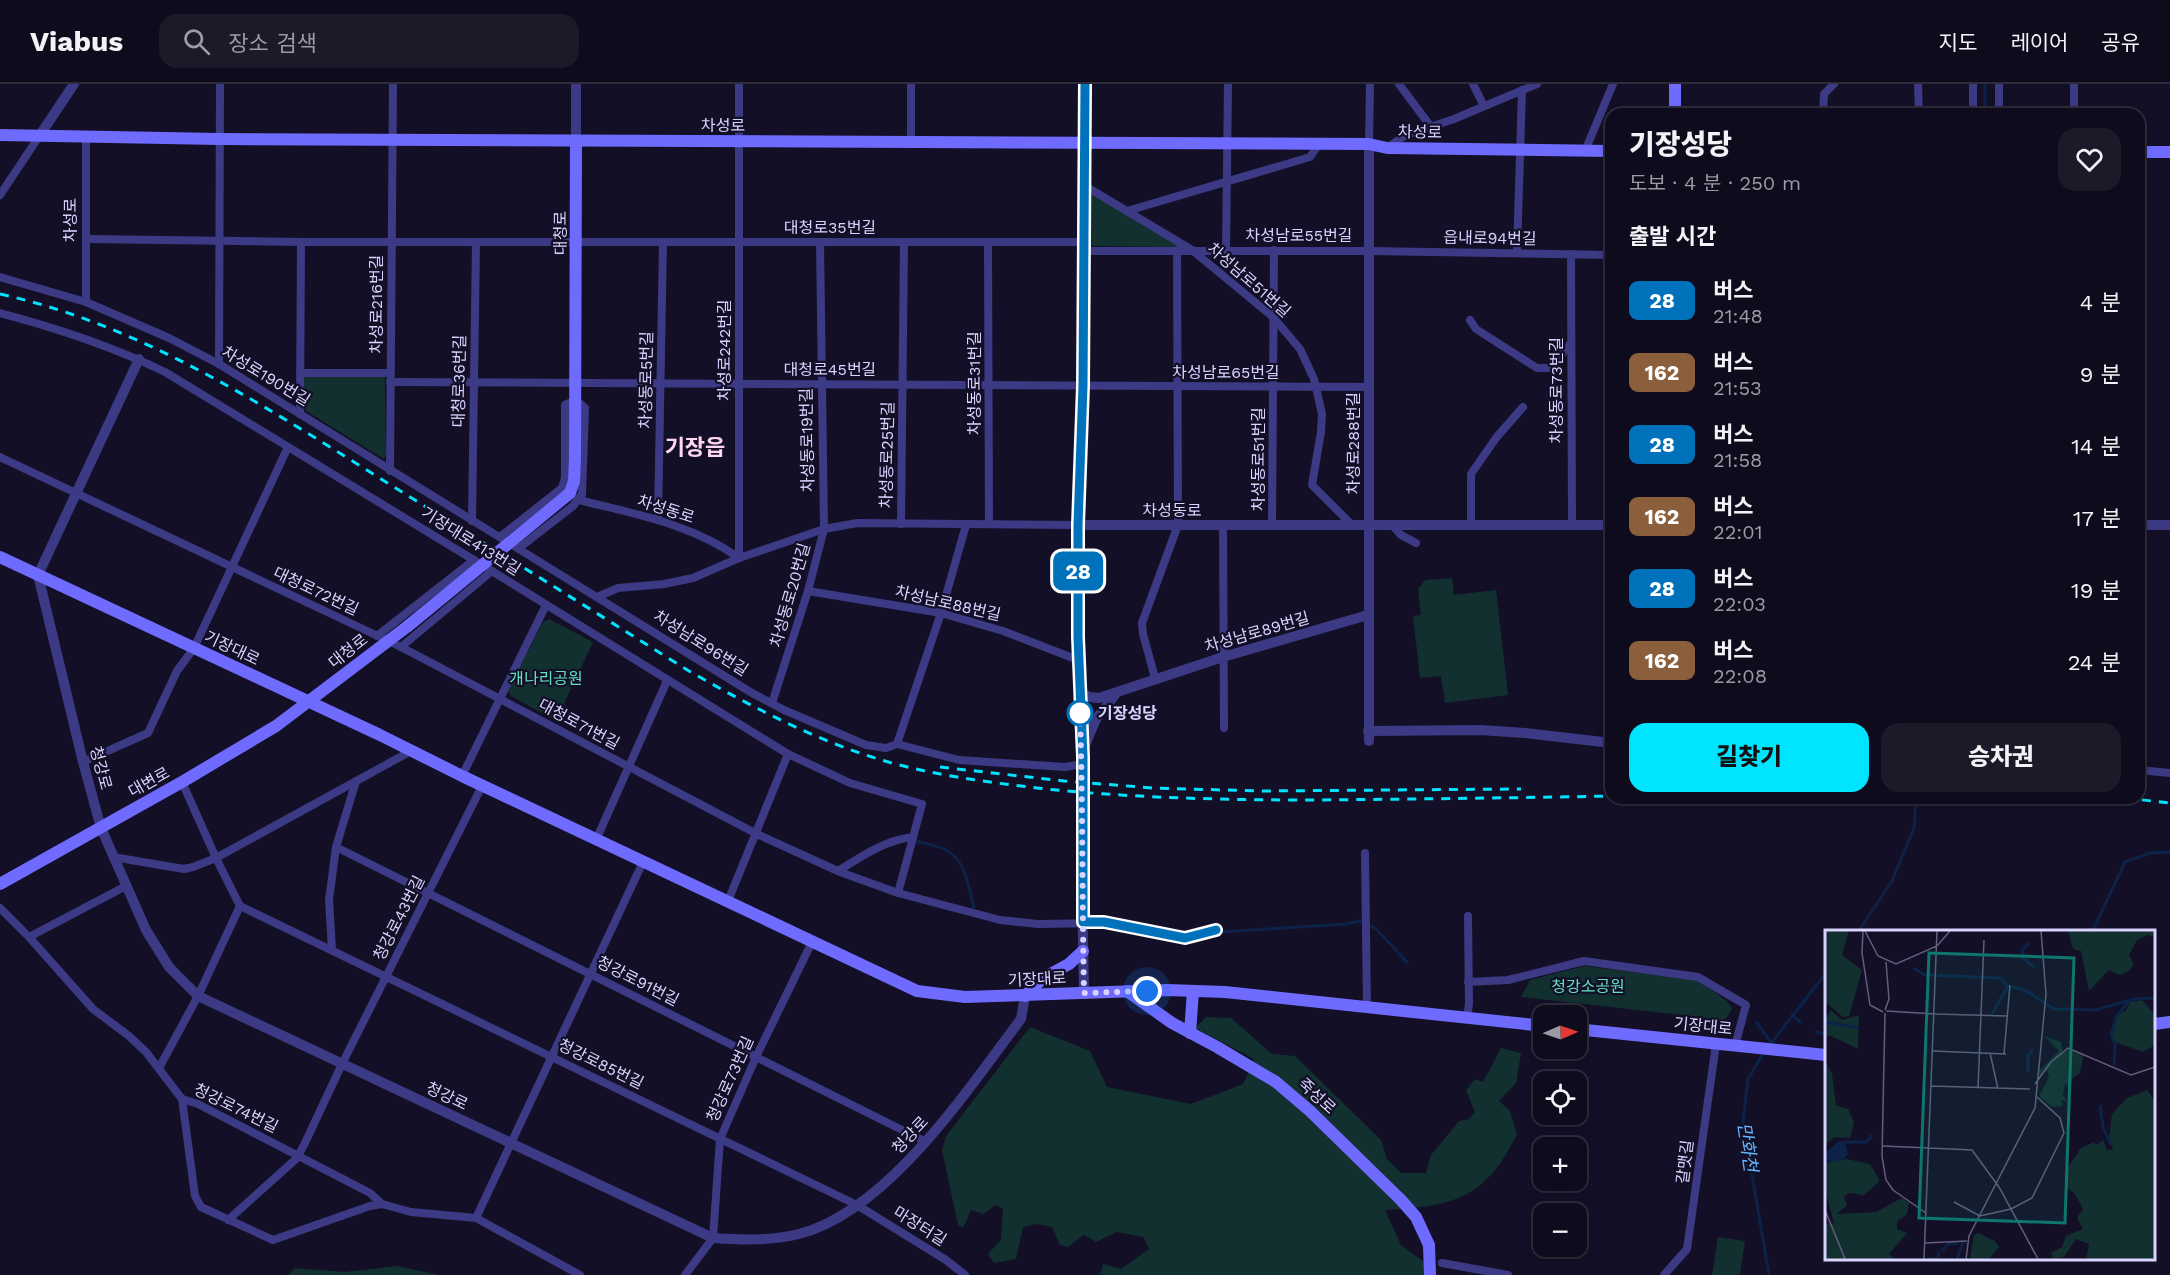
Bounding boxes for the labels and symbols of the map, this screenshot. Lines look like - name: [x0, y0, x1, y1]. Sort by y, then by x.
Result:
- street label: 차성로: [701, 116, 745, 135]
- street label: 차성로: [1398, 122, 1443, 142]
- street label: 차성로: [61, 198, 80, 242]
- street label: 대청로: [551, 211, 570, 255]
- street label: 대청로35번길: [784, 218, 876, 237]
- street label: 차성남로55번길: [1246, 226, 1352, 245]
- street label: 읍내로94번길: [1443, 228, 1537, 248]
- street label: 차성남로51번길: [1204, 239, 1294, 321]
- street label: 차성로216번길: [367, 255, 386, 353]
- street label: 차성로242번길: [715, 299, 734, 401]
- street label: 차성동로5번길: [636, 331, 656, 429]
- street label: 차성동로31번길: [965, 331, 984, 435]
- street label: 대청로36번길: [449, 335, 469, 427]
- street label: 차성동로73번길: [1547, 337, 1566, 443]
- street label: 차성로190번길: [218, 342, 314, 410]
- street label: 대청로45번길: [784, 360, 876, 379]
- street label: 차성남로65번길: [1172, 363, 1280, 382]
- street label: 차성동로19번길: [797, 388, 817, 492]
- street label: 차성로288번길: [1344, 392, 1363, 494]
- street label: 차성동로25번길: [877, 401, 897, 509]
- street label: 차성동로51번길: [1249, 407, 1268, 511]
- district label: 기장읍: [665, 435, 725, 460]
- street label: 차성동로: [635, 491, 697, 527]
- street label: 차성동로: [1143, 501, 1202, 520]
- street label: 기장대로413번길: [418, 503, 524, 579]
- street label: 차성동로20번길: [766, 541, 814, 649]
- line badge: 28: [1051, 552, 1105, 590]
- street label: 대청로72번길: [270, 563, 362, 619]
- street label: 차성남로88번길: [893, 582, 1003, 624]
- street label: 차성남로96번길: [650, 606, 752, 680]
- street label: 차성남로89번길: [1202, 608, 1312, 656]
- street label: 기장대로: [201, 627, 263, 669]
- street label: 대청로: [325, 630, 371, 672]
- park label: 개나리공원: [509, 669, 583, 688]
- street label: 대청로71번길: [535, 695, 623, 753]
- marker: 기장성당: [1067, 700, 1093, 726]
- place label: 기장성당: [1098, 704, 1157, 723]
- street label: 청강로: [86, 744, 116, 792]
- street label: 대변로: [125, 763, 173, 801]
- street label: 청강로43번길: [369, 872, 429, 964]
- inset map: [1825, 930, 2155, 1260]
- street label: 청강로91번길: [594, 952, 682, 1010]
- street label: 기장대로: [1007, 968, 1067, 990]
- your location: [1132, 976, 1162, 1006]
- park label: 청강소공원: [1551, 977, 1625, 996]
- north arrow: [1533, 1005, 1587, 1059]
- street label: 기장대로: [1673, 1013, 1734, 1039]
- street label: 청강로73번길: [703, 1033, 757, 1125]
- street label: 청강로85번길: [555, 1035, 647, 1093]
- street label: 죽성로: [1294, 1074, 1340, 1118]
- street label: 청강로: [423, 1078, 471, 1114]
- street label: 청강로74번길: [191, 1079, 281, 1137]
- street label: 청강로: [888, 1112, 932, 1158]
- water label: 만화천: [1734, 1121, 1762, 1175]
- street label: 갈맷길: [1673, 1139, 1697, 1185]
- street label: 마장터길: [890, 1202, 950, 1250]

